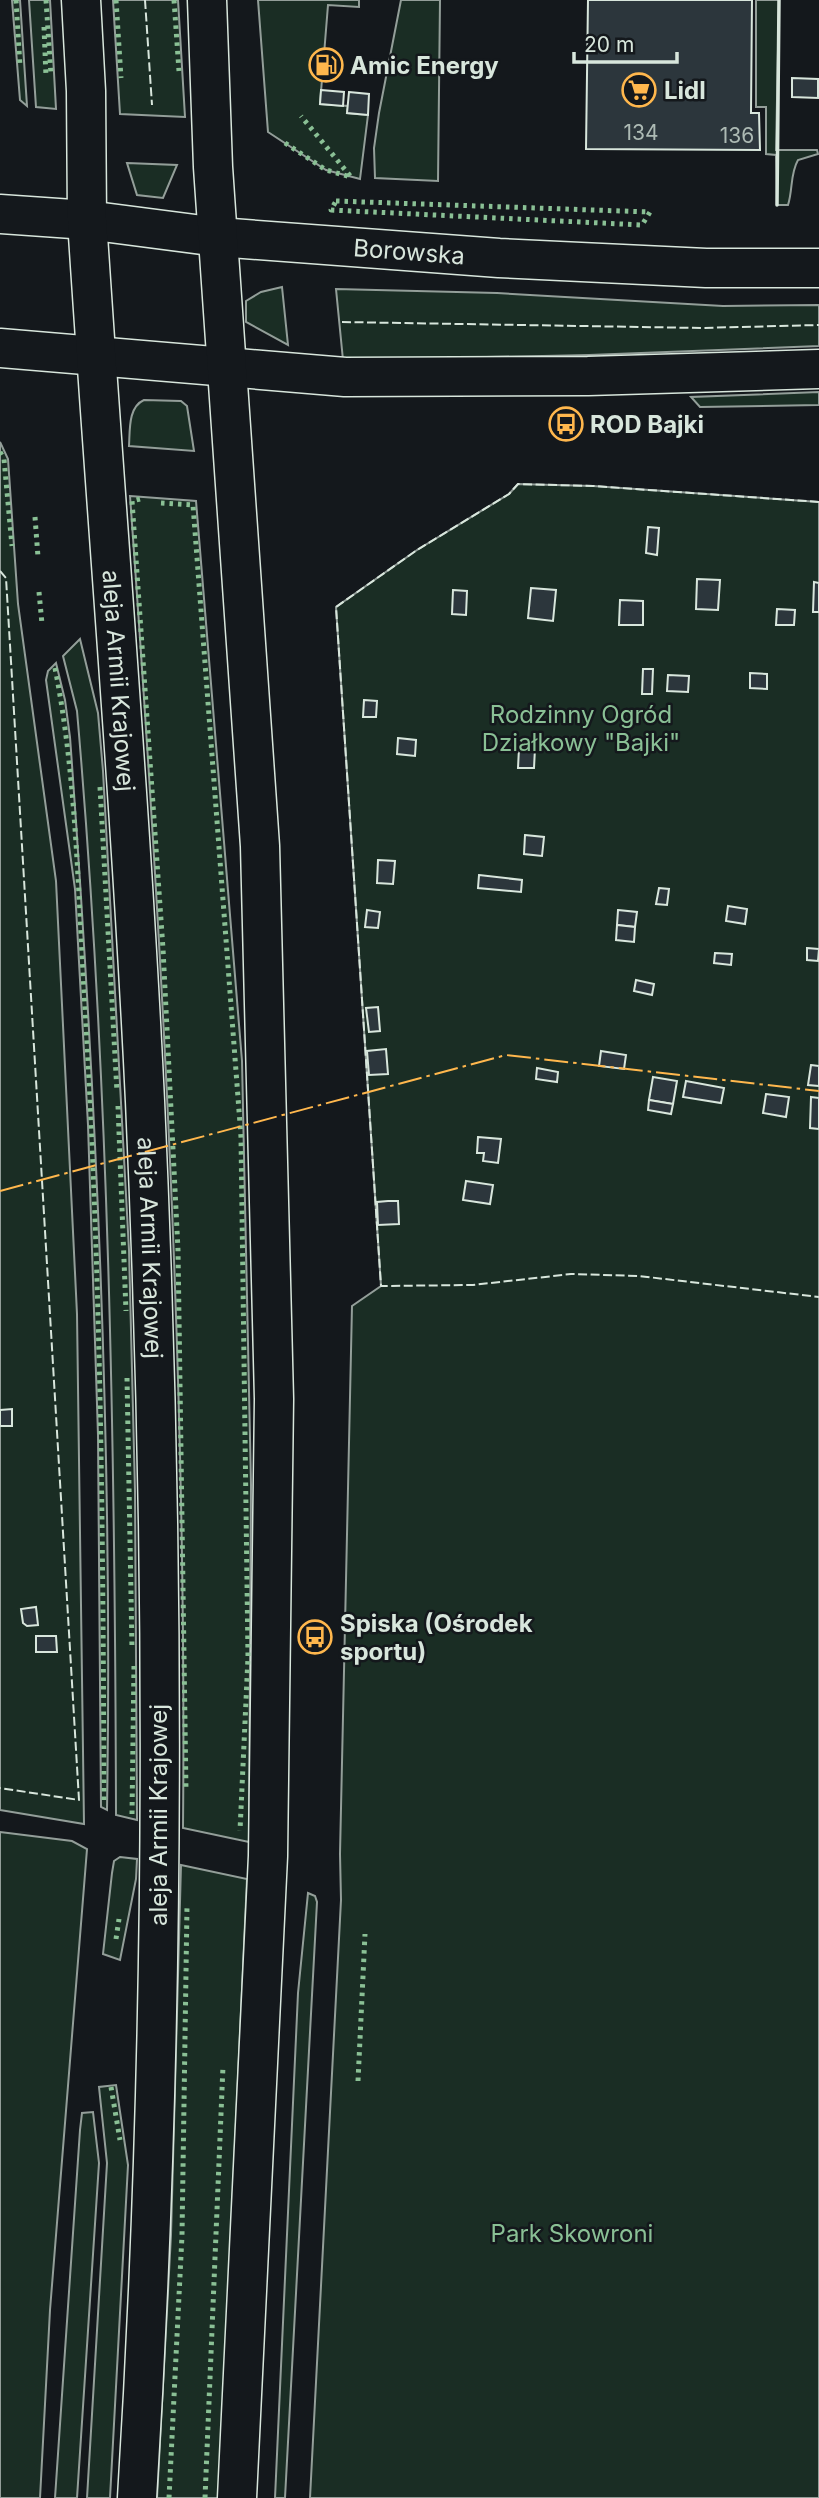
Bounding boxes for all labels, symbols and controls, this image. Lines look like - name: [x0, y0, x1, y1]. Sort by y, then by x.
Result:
- scale bar: [574, 21, 677, 65]
- text: 20 m: [584, 32, 634, 57]
- fuel station icon: Amic Energy: [307, 46, 345, 84]
- place label: Amic Energy: [350, 51, 499, 80]
- supermarket icon: Lidl: [620, 71, 658, 109]
- place label: Lidl: [664, 76, 706, 105]
- house number: 134: [623, 120, 659, 145]
- house number: 136: [720, 123, 754, 148]
- street label: Borowska: [352, 233, 466, 270]
- bus stop icon: ROD Bajki: [547, 405, 585, 443]
- place label: ROD Bajki: [590, 410, 704, 439]
- street label: aleja Armii Krajowej: [97, 569, 141, 793]
- park label: Rodzinny Ogród Działkowy "Bajki": [482, 700, 680, 757]
- street label: aleja Armii Krajowej: [132, 1136, 169, 1359]
- place label: Spiska (Ośrodek sportu): [340, 1609, 533, 1666]
- bus stop icon: Spiska (Ośrodek sportu): [296, 1618, 334, 1656]
- street label: aleja Armii Krajowej: [144, 1704, 173, 1926]
- park label: Park Skowroni: [491, 2219, 653, 2248]

